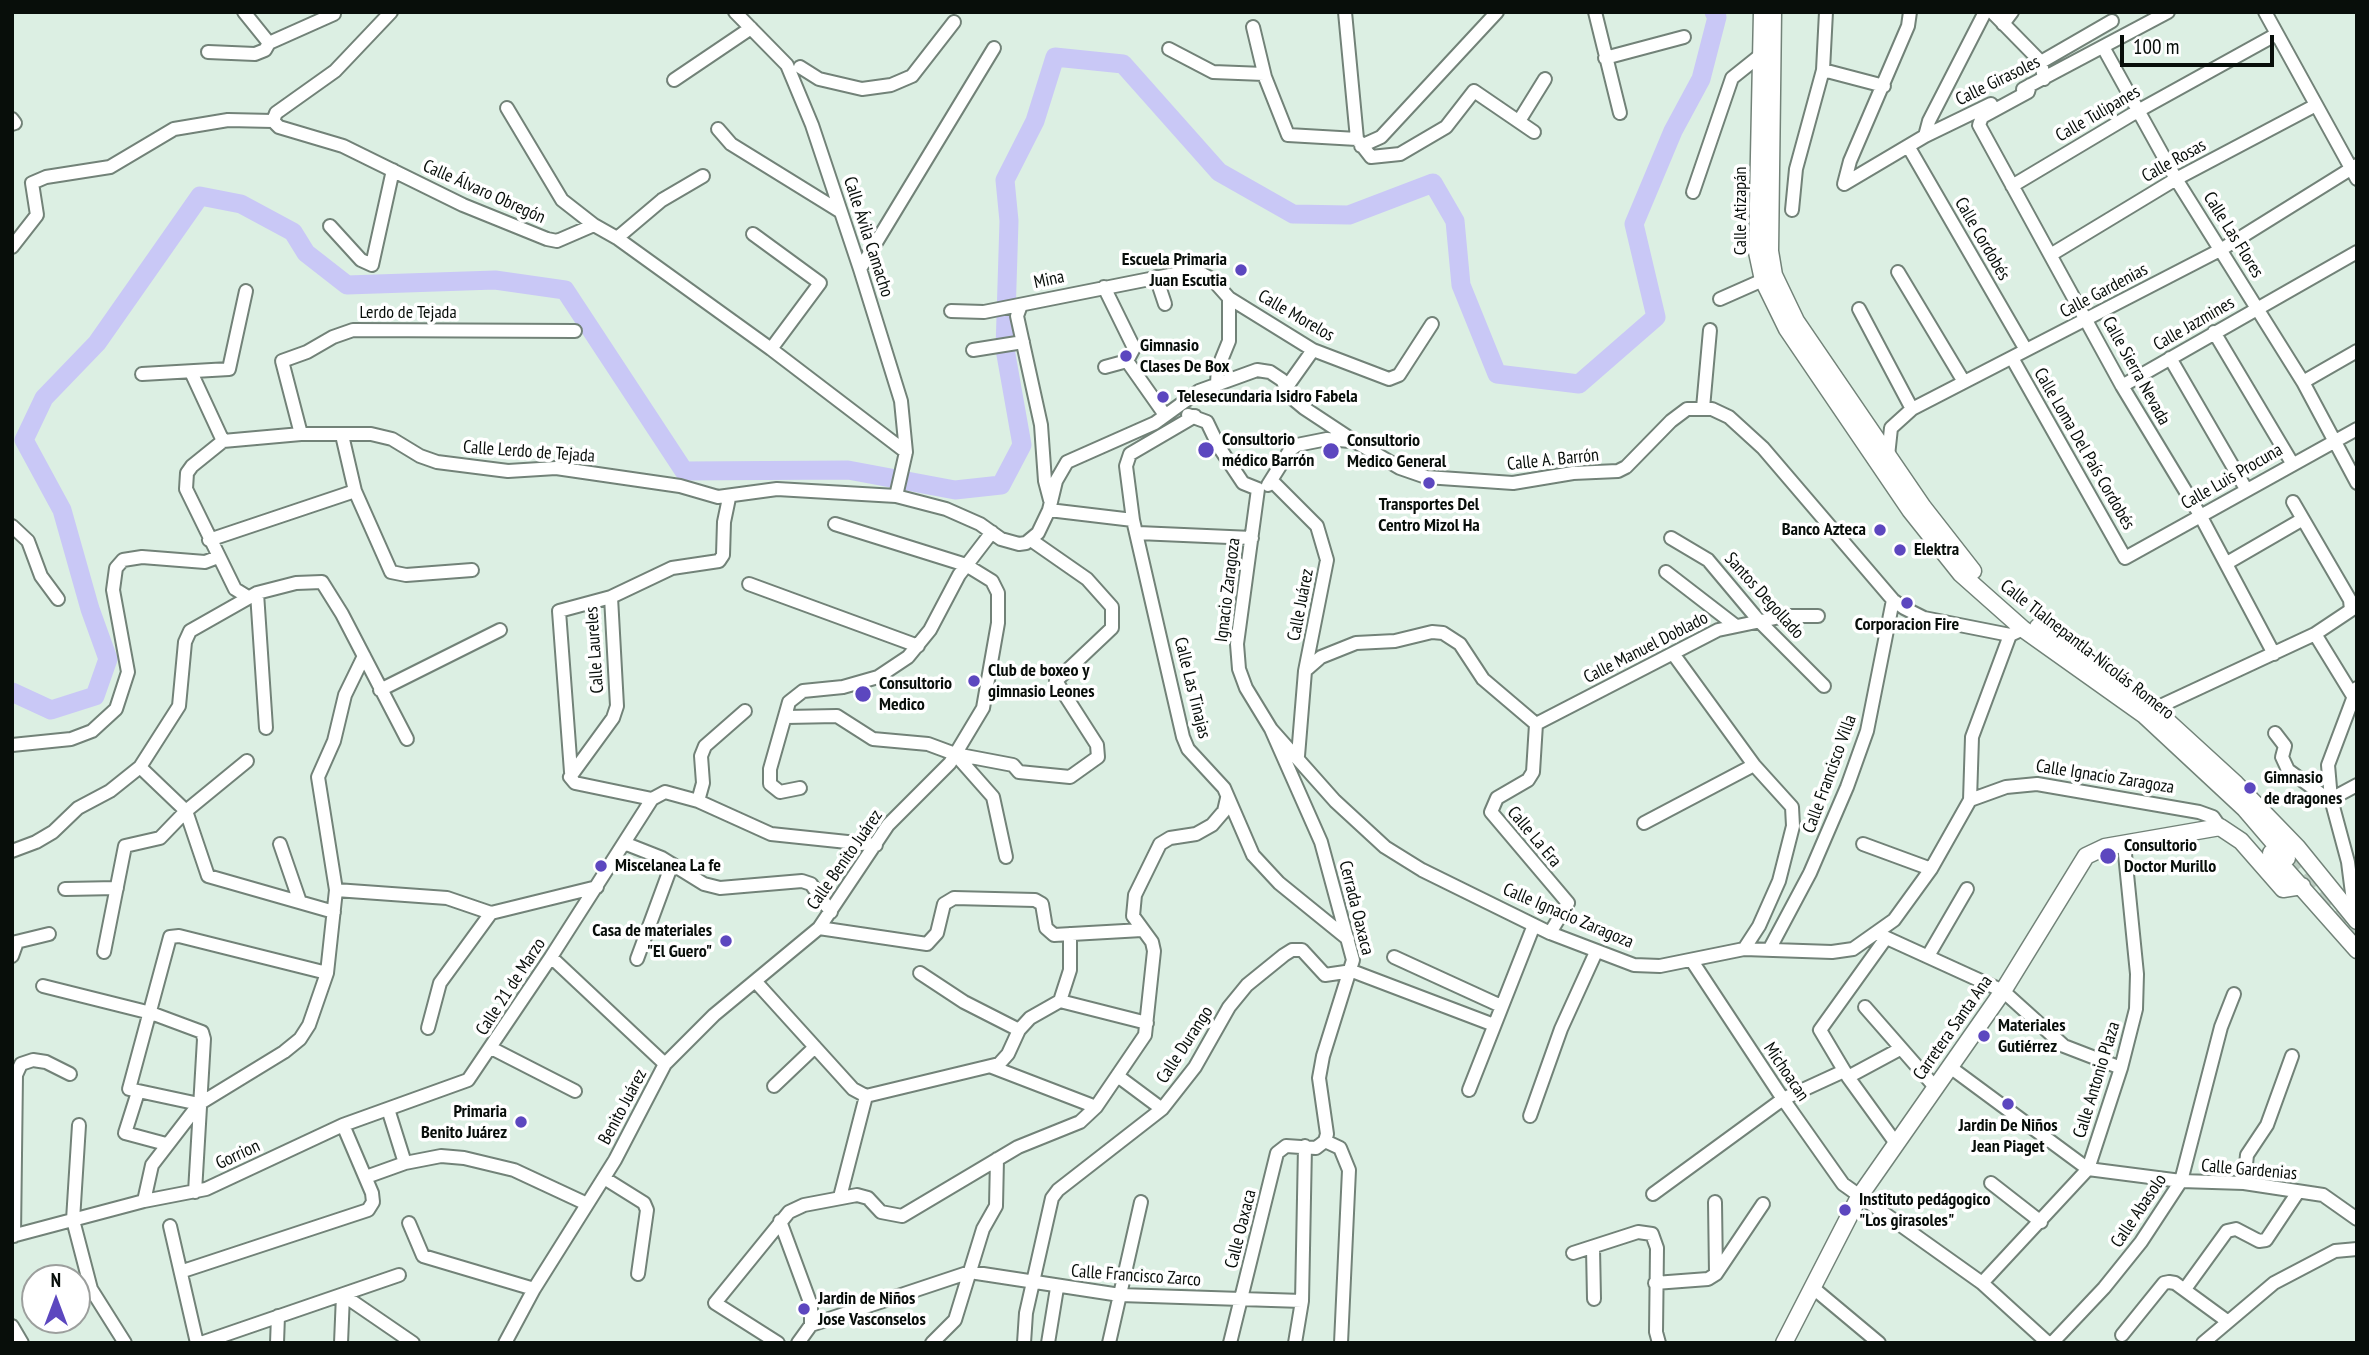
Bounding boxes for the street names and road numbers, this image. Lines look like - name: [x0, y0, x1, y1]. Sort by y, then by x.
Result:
- street label: Calle Girasoles: [1952, 51, 2044, 111]
- street label: Calle Tulipanes: [2052, 81, 2144, 147]
- street label: Calle Rosas: [2138, 135, 2210, 187]
- street label: Calle Álvaro Obregón: [419, 155, 549, 229]
- street label: Calle Atizapán: [1730, 167, 1752, 255]
- street label: Calle Ávila Camacho: [838, 174, 898, 300]
- street label: Calle Las Flores: [2198, 188, 2268, 282]
- street label: Calle Cordobés: [1950, 194, 2014, 284]
- street label: Calle Gardenias: [2056, 259, 2152, 323]
- street label: Mina: [1032, 266, 1066, 294]
- street label: Calle Morelos: [1254, 286, 1338, 346]
- street label: Calle Jazmines: [2150, 292, 2238, 356]
- street label: Lerdo de Tejada: [359, 302, 457, 324]
- street label: Calle Sierra Nevada: [2097, 313, 2175, 429]
- street label: Calle Loma Del País Cordobés: [2029, 364, 2139, 534]
- street label: Calle Lerdo de Tejada: [462, 437, 596, 467]
- street label: Calle Luis Procuna: [2178, 439, 2286, 515]
- street label: Calle A. Barrón: [1506, 444, 1600, 476]
- street label: Ignacio Zaragoza: [1211, 537, 1245, 643]
- street label: Santos Degollado: [1720, 548, 1808, 644]
- street label: Calle Juárez: [1283, 567, 1319, 643]
- street label: Calle Tlalnepantla-Nicolás Romero: [1996, 575, 2178, 725]
- street label: Calle Laureles: [581, 606, 609, 694]
- street label: Calle Manuel Doblado: [1580, 607, 1712, 689]
- street label: Calle Las Tinajas: [1169, 635, 1215, 741]
- street label: Calle Francisco Villa: [1799, 712, 1861, 836]
- street label: Calle Ignacio Zaragoza: [2034, 755, 2176, 799]
- street label: Calle La Era: [1502, 802, 1566, 872]
- street label: Calle Benito Juárez: [803, 806, 887, 914]
- street label: Cerrada Oaxaca: [1334, 859, 1378, 957]
- street label: Calle Ignacio Zaragoza: [1499, 879, 1637, 953]
- street label: Calle 21 de Marzo: [472, 934, 550, 1040]
- street label: Carretera Santa Ana: [1909, 971, 1997, 1085]
- street label: Calle Durango: [1152, 1002, 1218, 1088]
- street label: Calle Antonio Plaza: [2069, 1019, 2125, 1141]
- street label: Michoacan: [1759, 1039, 1813, 1105]
- street label: Benito Juárez: [594, 1066, 652, 1148]
- street label: Gorrion: [213, 1135, 263, 1175]
- street label: Calle Gardenias: [2200, 1155, 2298, 1185]
- street label: Calle Abasolo: [2107, 1170, 2171, 1252]
- street label: Calle Oaxaca: [1221, 1188, 1261, 1270]
- street label: Calle Francisco Zarco: [1070, 1261, 1202, 1291]

